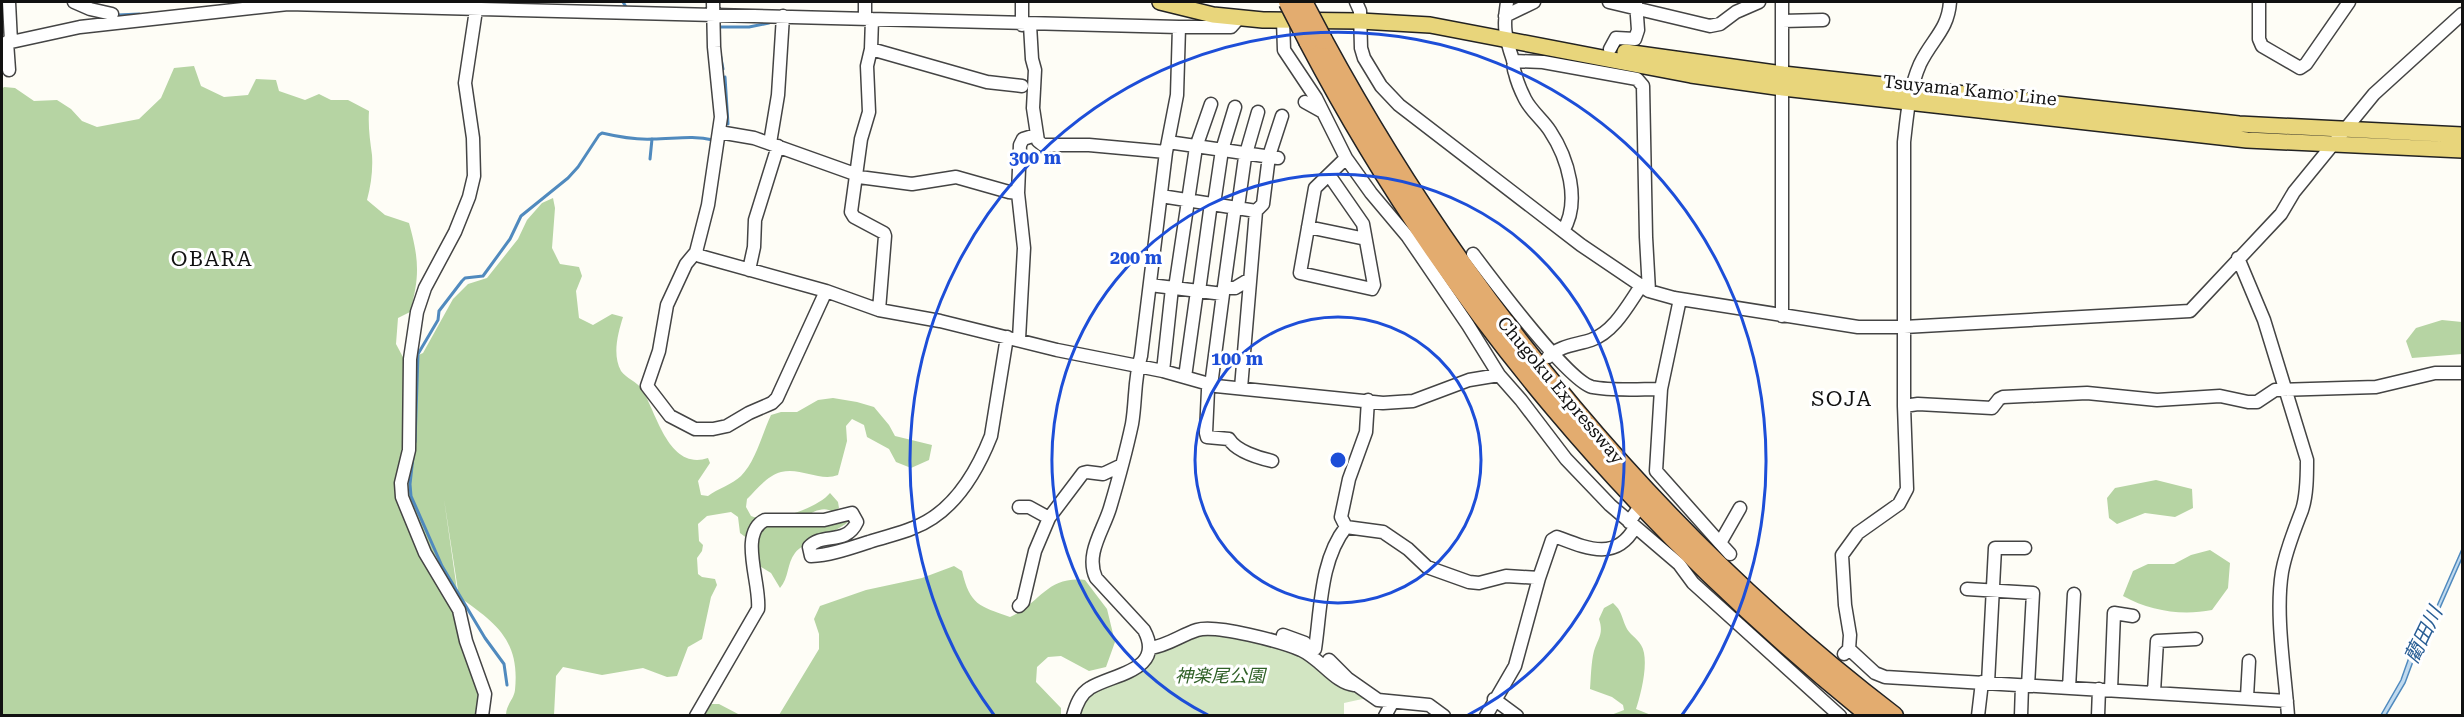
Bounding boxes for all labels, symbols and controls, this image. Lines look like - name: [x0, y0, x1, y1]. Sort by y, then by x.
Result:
- street label: Tsuyama Kamo Line: [1882, 70, 2058, 110]
- text: 300 m: [1009, 147, 1062, 168]
- district label: OBARA: [171, 247, 253, 271]
- text: 200 m: [1110, 247, 1163, 268]
- street label: Chugoku Expressway: [1493, 312, 1629, 468]
- text: 100 m: [1211, 348, 1264, 369]
- district label: SOJA: [1811, 387, 1873, 411]
- centre of rings: [1328, 450, 1348, 470]
- water label: 藺田川: [2399, 601, 2448, 667]
- park label: 神楽尾公園: [1175, 665, 1268, 686]

